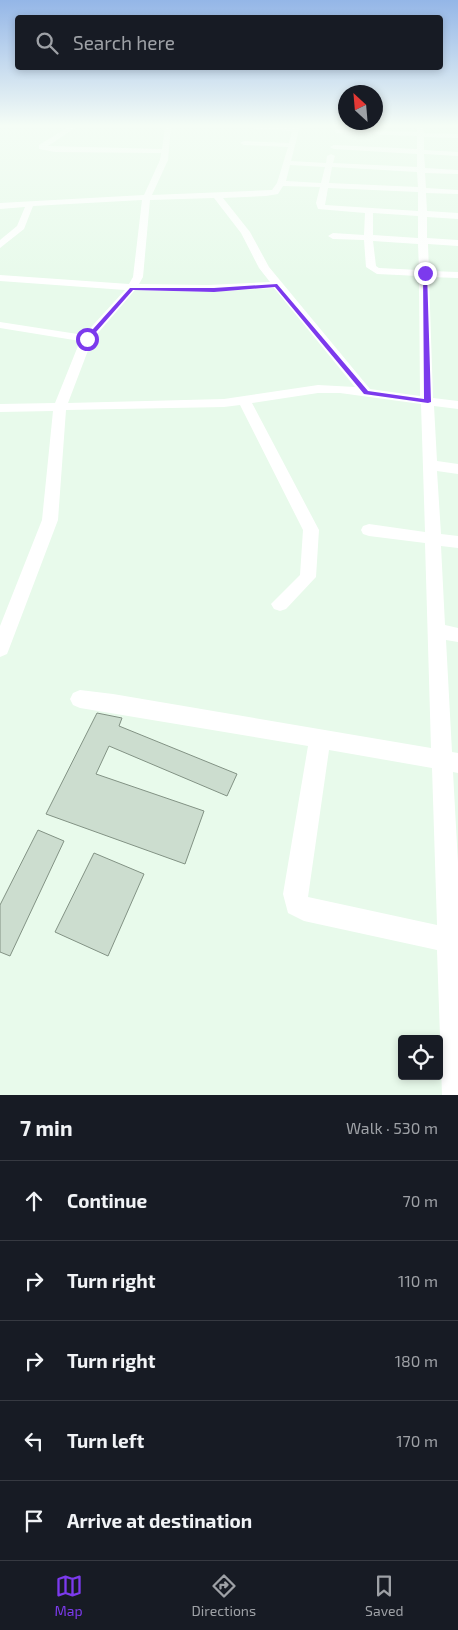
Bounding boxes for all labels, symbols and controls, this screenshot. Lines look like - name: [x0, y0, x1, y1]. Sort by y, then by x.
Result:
- search box: [15, 15, 443, 70]
- icon: search: [33, 29, 61, 57]
- text: Search here: [73, 31, 175, 54]
- north arrow: [338, 85, 383, 130]
- route end: [414, 262, 437, 285]
- route start: [76, 328, 99, 351]
- map controls: [398, 1035, 443, 1080]
- button: locate: [398, 1035, 443, 1080]
- text: 7 min: [20, 1115, 73, 1140]
- text: Walk · 530 m: [346, 1118, 438, 1137]
- icon: ahead: [20, 1187, 48, 1215]
- text: Continue: [67, 1189, 147, 1212]
- text: 70 m: [403, 1191, 438, 1210]
- icon: right: [20, 1267, 48, 1295]
- text: Turn right: [67, 1269, 155, 1292]
- text: 110 m: [398, 1271, 438, 1290]
- icon: right: [20, 1347, 48, 1375]
- text: Turn right: [67, 1349, 155, 1372]
- text: 180 m: [395, 1351, 438, 1370]
- icon: left: [20, 1427, 48, 1455]
- text: Turn left: [67, 1429, 144, 1452]
- text: 170 m: [396, 1431, 438, 1450]
- icon: arrive: [20, 1507, 48, 1535]
- text: Arrive at destination: [67, 1509, 252, 1532]
- tab: Map: [54, 1572, 83, 1619]
- tab: Directions: [192, 1572, 256, 1619]
- tab: Saved: [365, 1572, 404, 1619]

